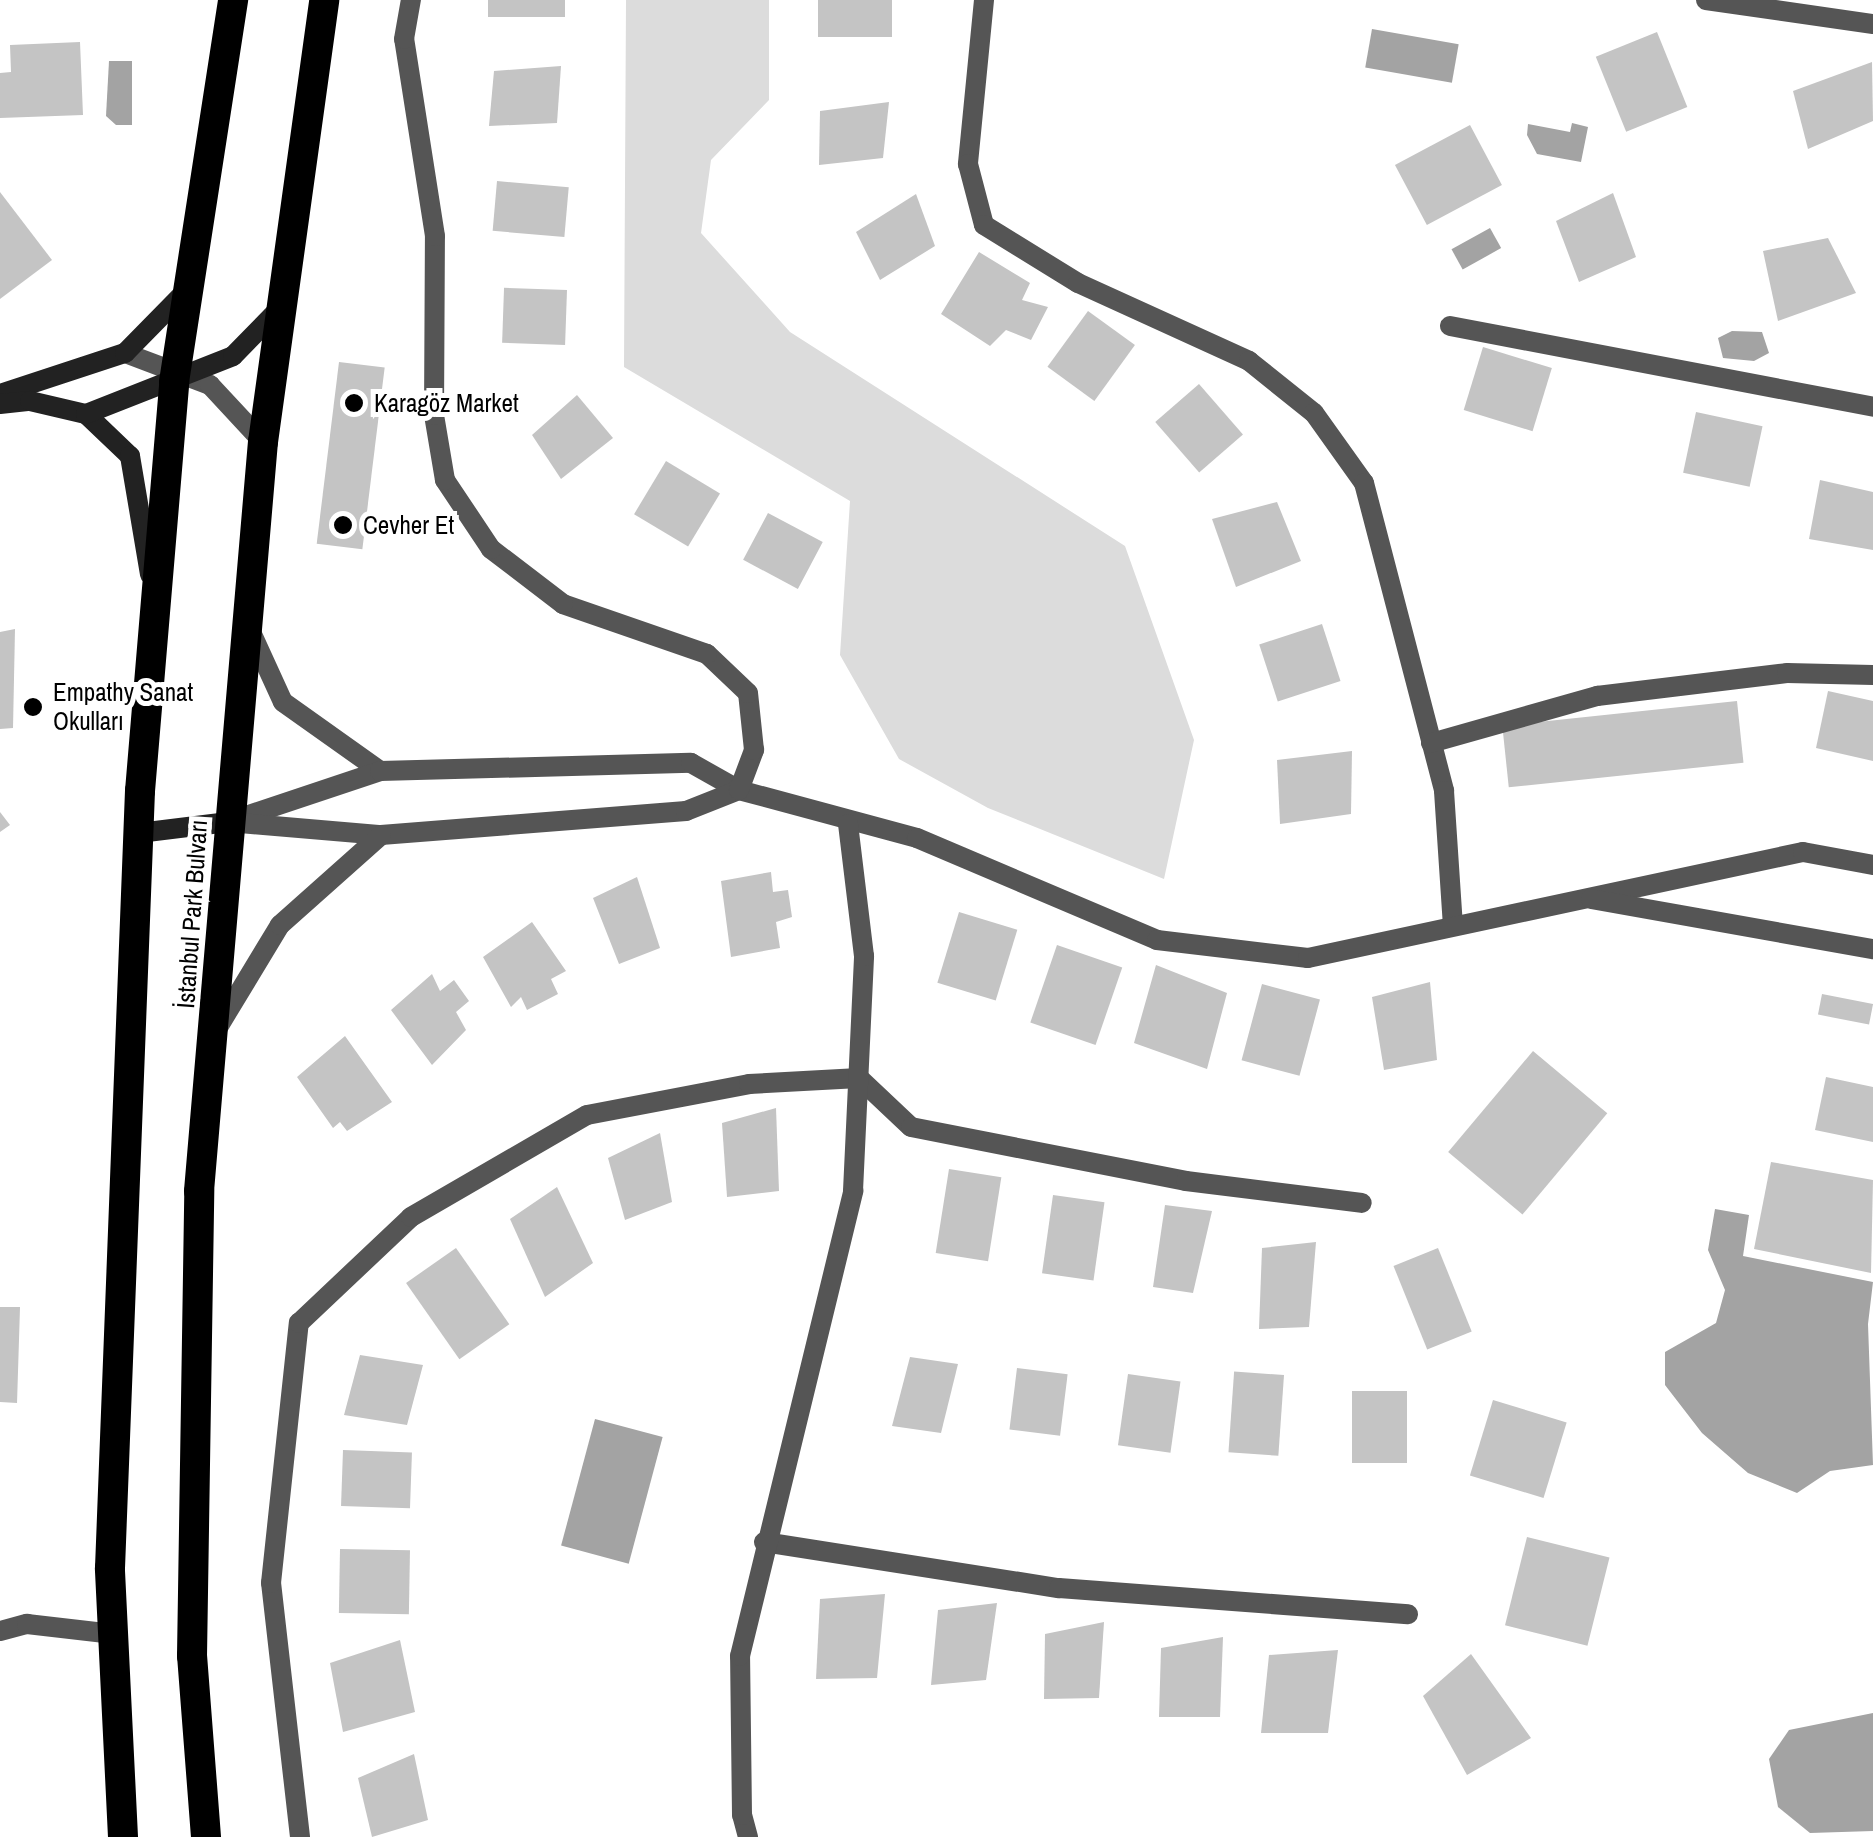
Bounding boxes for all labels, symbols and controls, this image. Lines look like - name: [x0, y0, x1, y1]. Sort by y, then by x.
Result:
- place label: Karagöz Market: [374, 388, 519, 418]
- marker: Karagöz Market: [343, 392, 365, 414]
- place label: Cevher Et: [363, 510, 454, 540]
- marker: Cevher Et: [332, 514, 354, 536]
- place label: Empathy Sanat Okulları: [53, 678, 193, 737]
- marker: Empathy Sanat Okulları: [22, 696, 44, 718]
- street label: İstanbul Park Bulvarı: [170, 819, 214, 1009]

